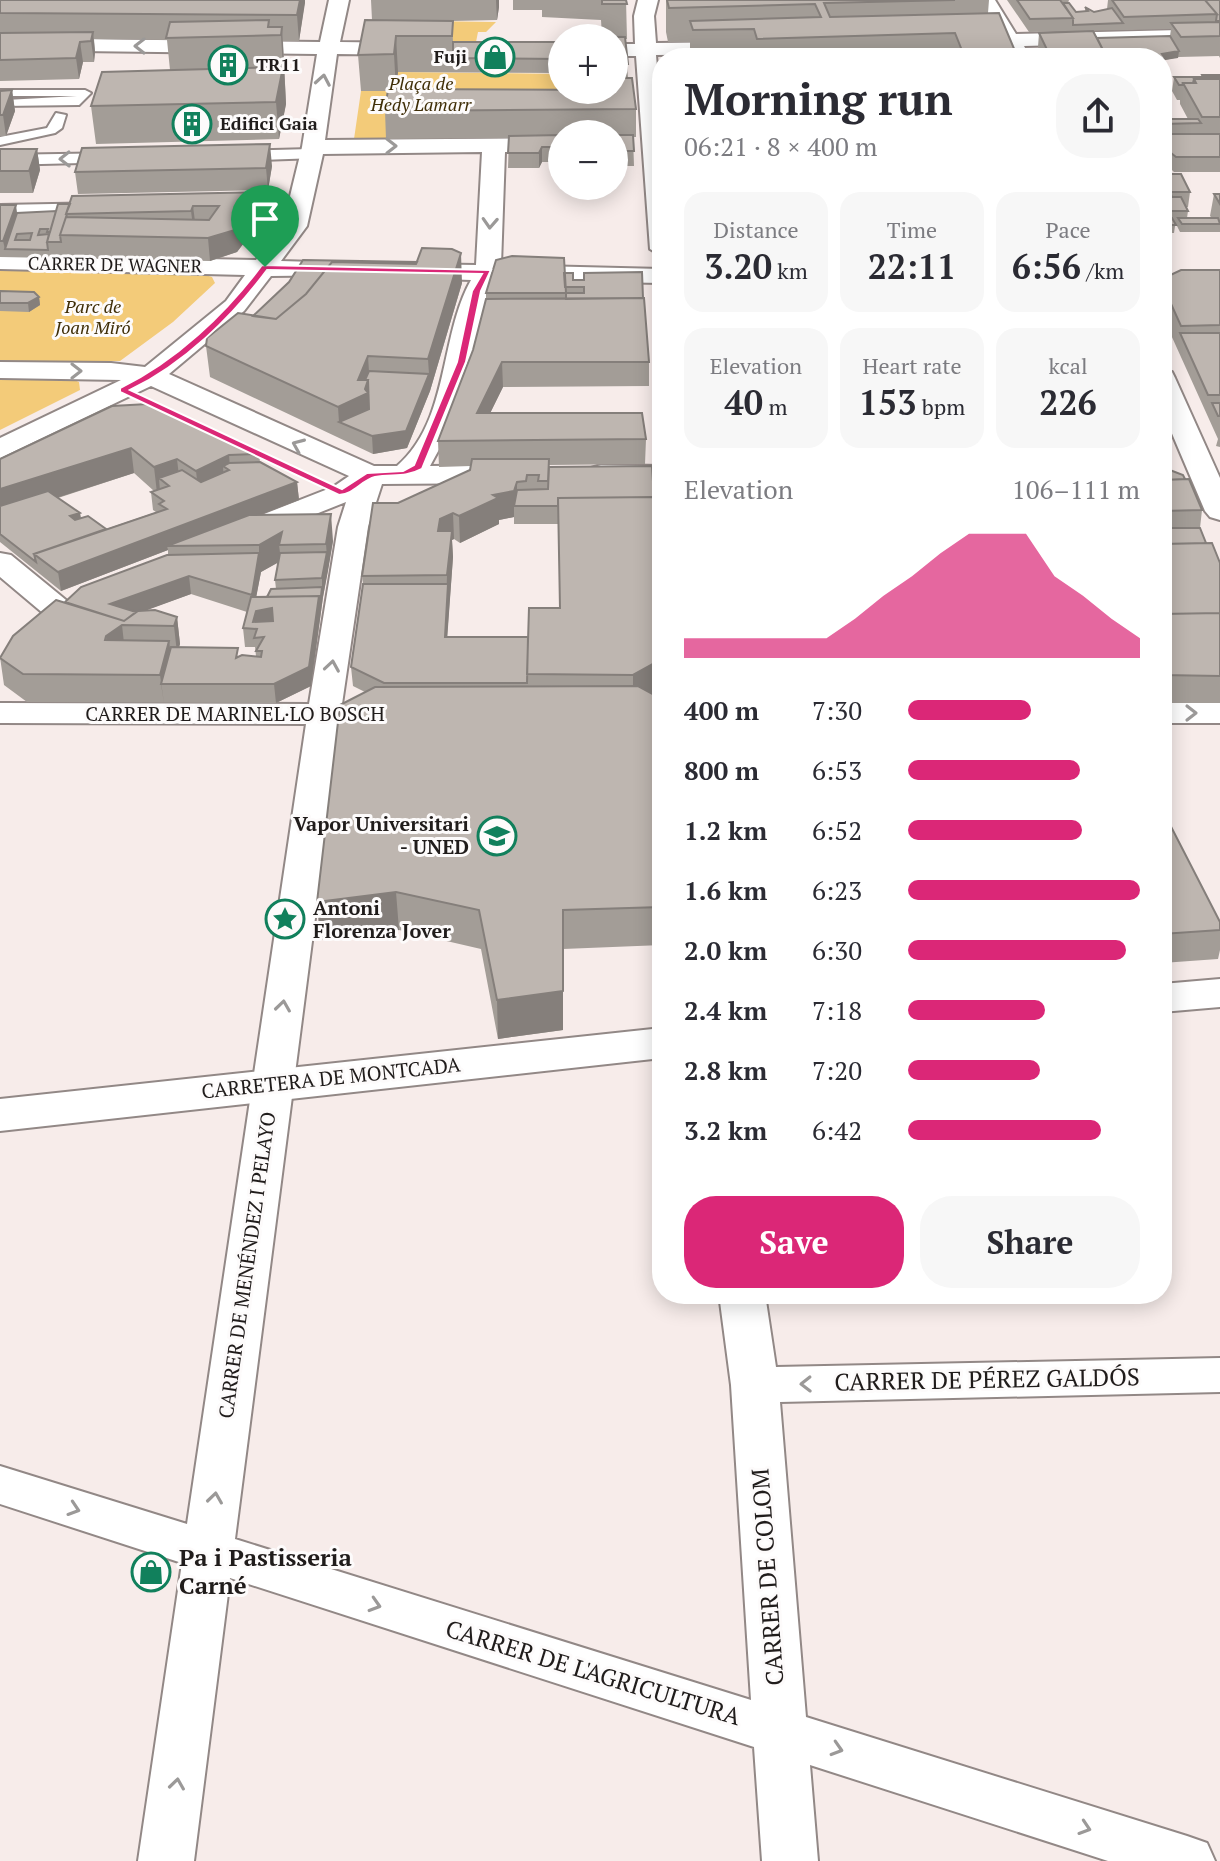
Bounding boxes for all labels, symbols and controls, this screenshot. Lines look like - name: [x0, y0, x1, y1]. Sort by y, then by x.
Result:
- map controls: [548, 24, 628, 200]
- button: +: [548, 24, 628, 104]
- shop icon: Fuji: [474, 36, 516, 78]
- one-way arrow: [133, 37, 146, 55]
- building icon: TR11: [207, 44, 249, 86]
- place label: Fuji: [434, 44, 467, 68]
- place label: TR11: [256, 52, 301, 76]
- text: Morning run: [684, 69, 953, 128]
- park label: Plaça de Hedy Lamarr: [370, 71, 472, 116]
- one-way arrow: [313, 74, 330, 87]
- button: share: [1056, 74, 1140, 158]
- building icon: Edifici Gaia: [171, 103, 213, 145]
- place label: Edifici Gaia: [220, 111, 318, 135]
- button: −: [548, 120, 628, 200]
- text: 06:21 · 8 × 400 m: [684, 129, 878, 163]
- one-way arrow: [385, 137, 398, 155]
- one-way arrow: [58, 150, 71, 167]
- pin: [231, 185, 299, 267]
- icon: arrive: [243, 197, 287, 241]
- text: Distance: [714, 215, 799, 244]
- text: Time: [887, 215, 937, 244]
- text: Pace: [1045, 215, 1091, 244]
- one-way arrow: [482, 217, 499, 230]
- text: 3.20: [704, 244, 772, 289]
- text: 22:11: [868, 244, 956, 289]
- text: 6:56: [1012, 244, 1081, 289]
- street label: CARRER DE WAGNER: [28, 250, 203, 278]
- text: km: [772, 256, 808, 285]
- text: /km: [1081, 256, 1124, 285]
- park label: Parc de Joan Miró: [54, 294, 131, 339]
- text: Elevation: [710, 351, 802, 380]
- text: Heart rate: [863, 351, 961, 380]
- text: kcal: [1048, 351, 1088, 380]
- one-way arrow: [70, 362, 83, 380]
- text: 40: [725, 380, 763, 425]
- text: 153: [859, 380, 916, 425]
- text: 226: [1039, 380, 1097, 425]
- text: m: [763, 392, 787, 421]
- text: bpm: [916, 392, 965, 421]
- one-way arrow: [292, 438, 307, 454]
- text: Elevation: [684, 472, 793, 506]
- text: 106–111 m: [1012, 472, 1140, 506]
- one-way arrow: [323, 659, 340, 672]
- text: 400 m: [684, 693, 759, 727]
- text: 7:30: [812, 693, 862, 727]
- street label: CARRER DE MARINEL·LO BOSCH: [85, 700, 385, 727]
- one-way arrow: [1185, 704, 1198, 722]
- text: 800 m: [684, 753, 759, 787]
- text: 6:53: [812, 753, 862, 787]
- place label: Vapor Universitari - UNED: [293, 810, 469, 860]
- text: 1.2 km: [684, 813, 767, 847]
- text: 6:52: [812, 813, 862, 847]
- school or university icon: Vapor Universitari - UNED: [476, 815, 518, 857]
- text: 1.6 km: [684, 873, 767, 907]
- text: 6:23: [812, 873, 862, 907]
- place label: Antoni Florenza Jover: [313, 894, 451, 944]
- place icon: Antoni Florenza Jover: [264, 898, 306, 940]
- text: 2.0 km: [684, 933, 767, 967]
- text: 6:30: [812, 933, 862, 967]
- text: 2.4 km: [684, 993, 767, 1027]
- text: 7:18: [812, 993, 862, 1027]
- one-way arrow: [274, 999, 291, 1013]
- street label: CARRETERA DE MONTCADA: [200, 1050, 462, 1105]
- text: 2.8 km: [684, 1053, 767, 1087]
- text: 7:20: [812, 1053, 862, 1087]
- street label: CARRER DE MENÉNDEZ I PELAYO: [212, 1110, 281, 1420]
- text: 3.2 km: [684, 1113, 767, 1147]
- text: 6:42: [812, 1113, 862, 1147]
- button: Save: [684, 1196, 904, 1288]
- button: Share: [920, 1196, 1140, 1288]
- street label: CARRER DE PÉREZ GALDÓS: [834, 1360, 1140, 1398]
- one-way arrow: [799, 1375, 812, 1393]
- street label: CARRER DE COLOM: [743, 1467, 791, 1687]
- one-way arrow: [206, 1491, 223, 1505]
- one-way arrow: [66, 1500, 80, 1516]
- place label: Pa i Pastisseria Carné: [179, 1541, 352, 1601]
- shop icon: Pa i Pastisseria Carné: [130, 1551, 172, 1593]
- one-way arrow: [368, 1596, 382, 1612]
- street label: CARRER DE L'AGRICULTURA: [442, 1612, 745, 1732]
- one-way arrow: [830, 1740, 844, 1756]
- one-way arrow: [168, 1777, 185, 1791]
- one-way arrow: [1077, 1819, 1091, 1835]

